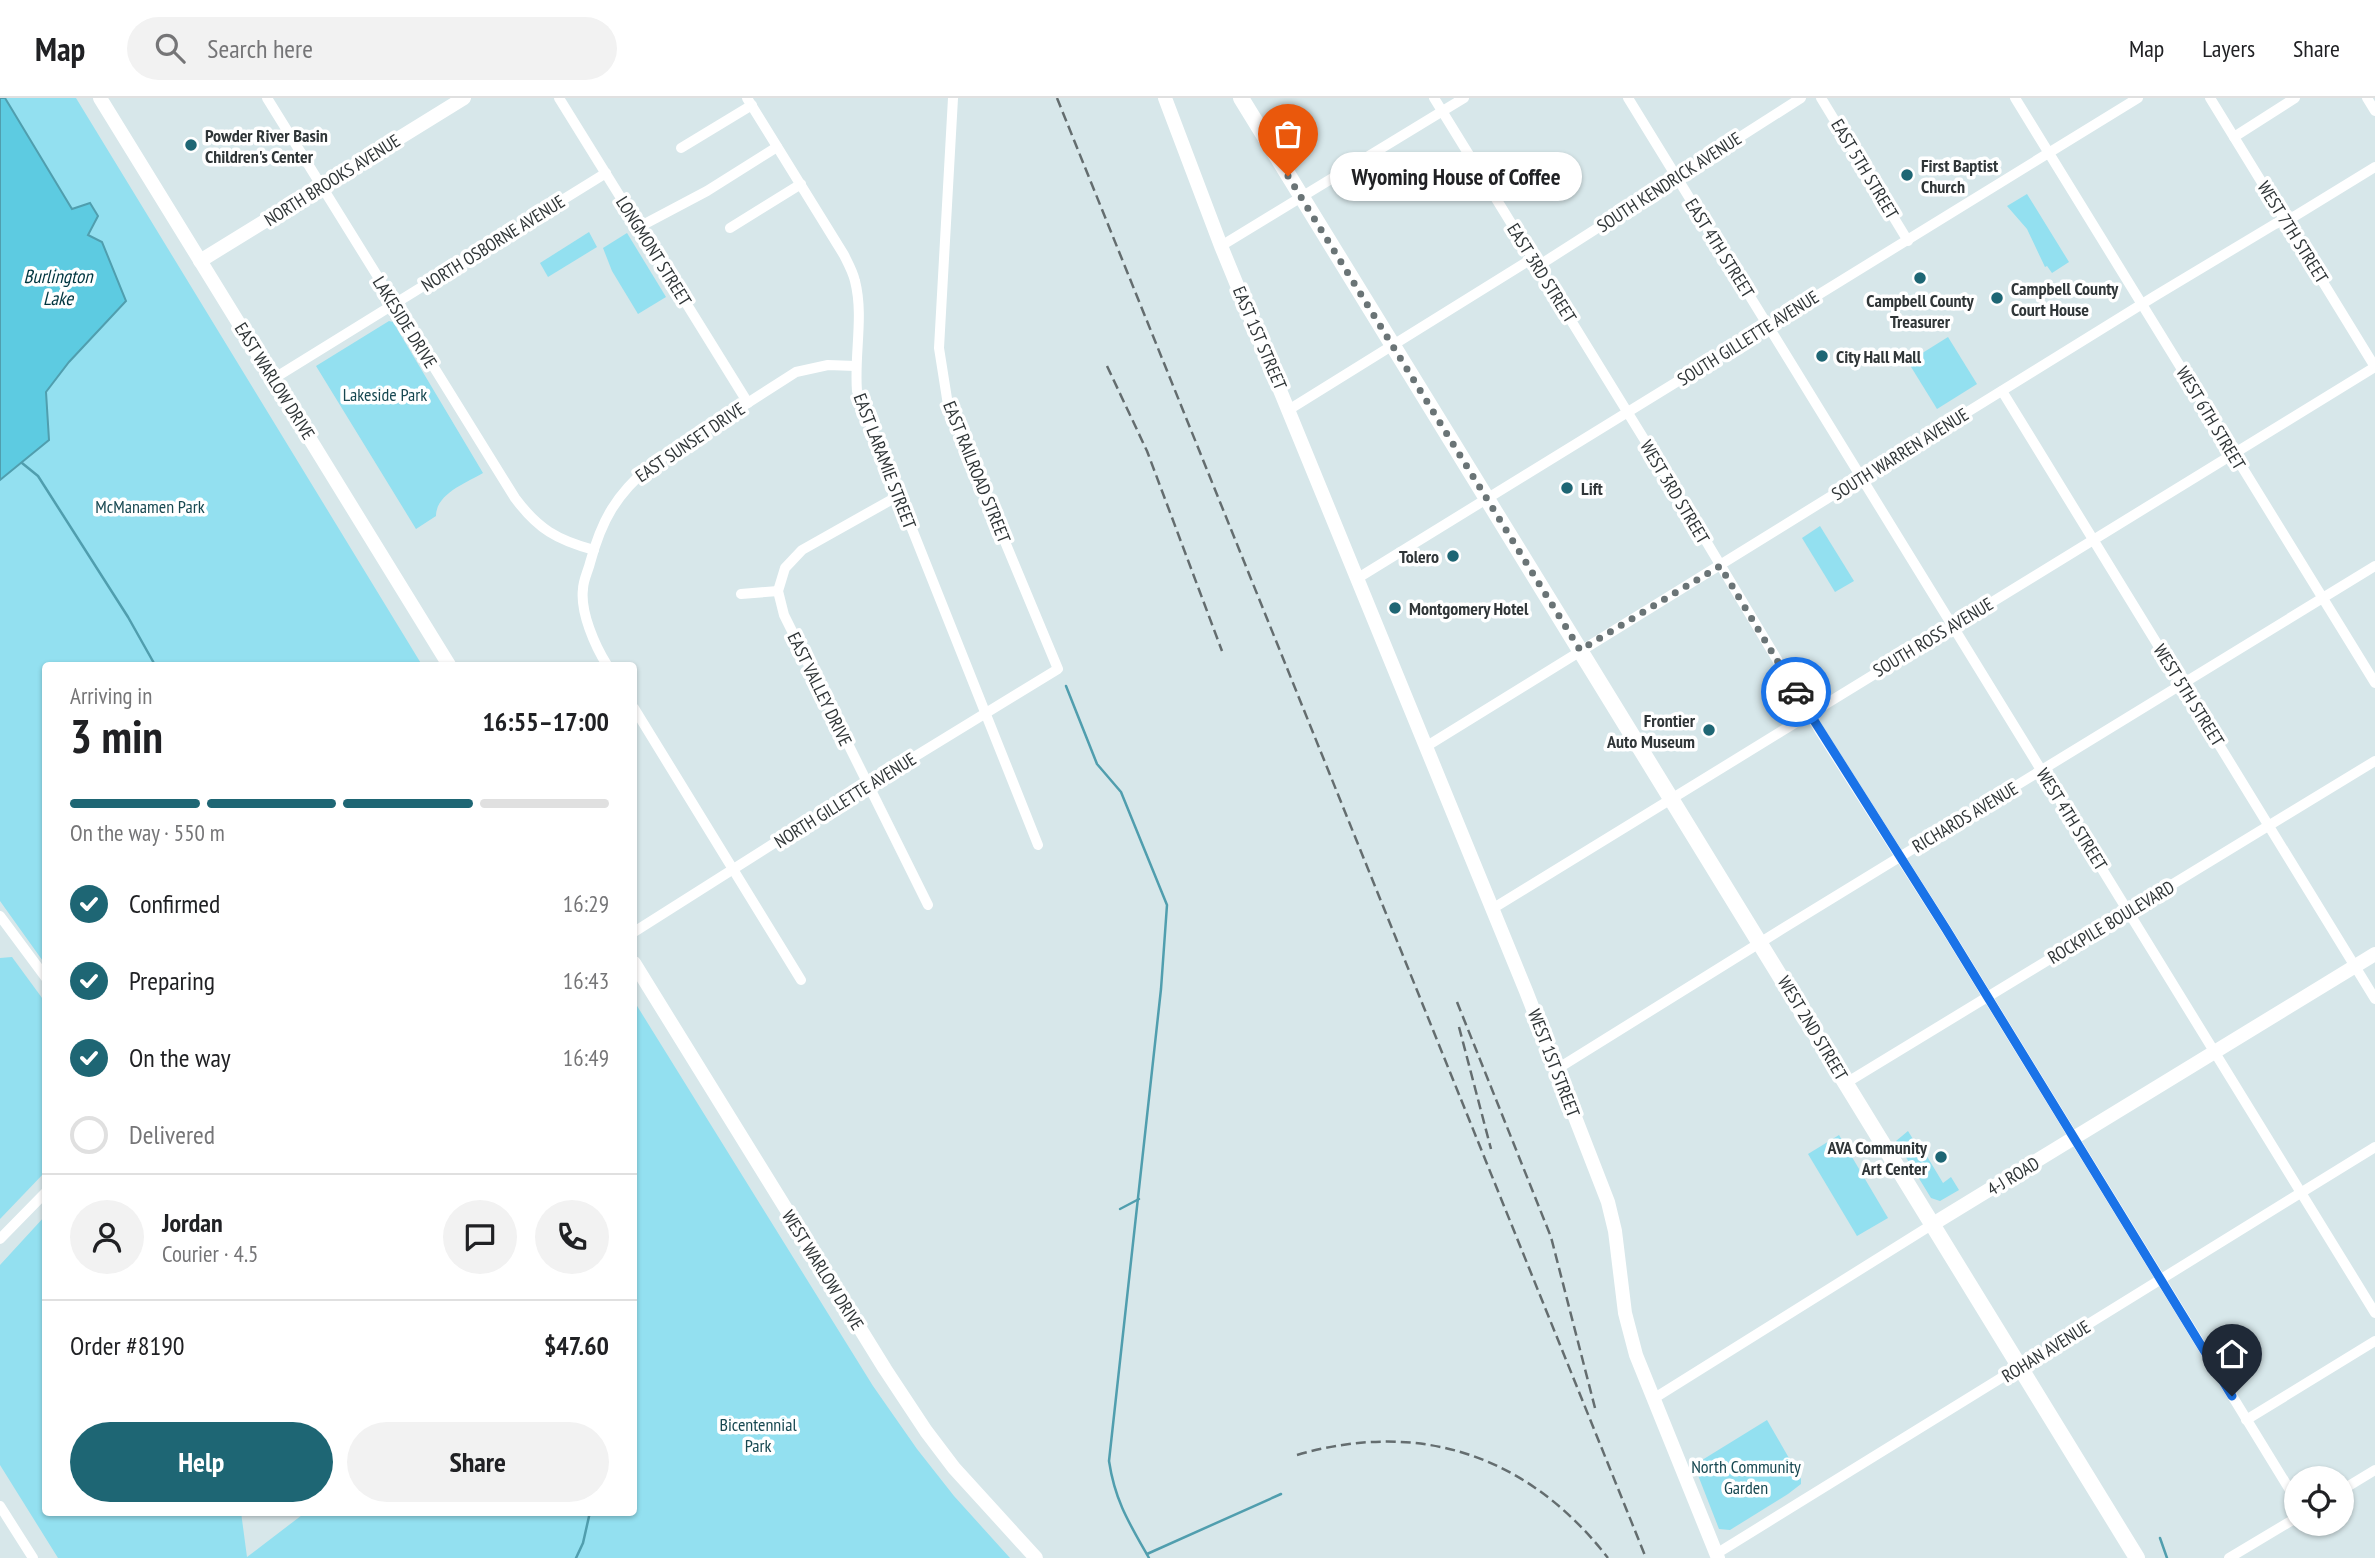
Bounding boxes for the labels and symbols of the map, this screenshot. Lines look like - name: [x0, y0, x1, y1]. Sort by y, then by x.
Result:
- pin: [1258, 104, 1318, 176]
- street label: EAST 5TH STREET: [1826, 115, 1904, 223]
- place label: Powder River Basin Children's Center: [205, 124, 328, 168]
- street label: SOUTH KENDRICK AVENUE: [1592, 127, 1746, 237]
- street label: NORTH BROOKS AVENUE: [260, 129, 404, 231]
- marker: Powder River Basin Children's Center: [183, 137, 199, 153]
- callout: Wyoming House of Coffee: [1330, 152, 1582, 200]
- place label: First Baptist Church: [1921, 154, 1999, 198]
- marker: First Baptist Church: [1899, 167, 1915, 183]
- street label: WEST 7TH STREET: [2252, 177, 2334, 287]
- street label: NORTH OSBORNE AVENUE: [417, 190, 569, 296]
- street label: LONGMONT STREET: [611, 192, 697, 310]
- street label: EAST 4TH STREET: [1680, 194, 1760, 302]
- street label: EAST 3RD STREET: [1502, 219, 1582, 327]
- water label: Burlington Lake: [23, 264, 94, 310]
- marker: Campbell County Treasurer: [1912, 270, 1928, 286]
- street label: LAKESIDE DRIVE: [368, 272, 442, 372]
- place label: Campbell County Court House: [2011, 277, 2119, 321]
- street label: EAST 1ST STREET: [1228, 283, 1292, 393]
- street label: SOUTH GILLETTE AVENUE: [1673, 285, 1823, 391]
- place label: Campbell County Treasurer: [1866, 289, 1974, 333]
- marker: Campbell County Court House: [1989, 290, 2005, 306]
- street label: EAST WARLOW DRIVE: [230, 318, 320, 444]
- place label: City Hall Mall: [1836, 345, 1922, 368]
- marker: City Hall Mall: [1814, 348, 1830, 364]
- street label: WEST 6TH STREET: [2171, 362, 2251, 474]
- park label: Lakeside Park: [343, 383, 427, 406]
- street label: EAST LARAMIE STREET: [849, 390, 921, 532]
- street label: EAST SUNSET DRIVE: [631, 397, 749, 487]
- street label: EAST RAILROAD STREET: [938, 398, 1016, 546]
- street label: SOUTH WARREN AVENUE: [1827, 403, 1973, 505]
- street label: WEST 3RD STREET: [1635, 436, 1715, 548]
- place label: Lift: [1581, 477, 1603, 500]
- marker: Lift: [1559, 480, 1575, 496]
- park label: McManamen Park: [95, 495, 205, 518]
- place label: Tolero: [1399, 545, 1439, 568]
- marker: Tolero: [1445, 548, 1461, 564]
- street label: SOUTH ROSS AVENUE: [1869, 592, 1997, 682]
- place label: Montgomery Hotel: [1409, 597, 1529, 620]
- marker: Montgomery Hotel: [1387, 600, 1403, 616]
- street label: EAST VALLEY DRIVE: [783, 628, 857, 750]
- street label: WEST 5TH STREET: [2148, 640, 2230, 750]
- courier: [1761, 657, 1831, 727]
- place label: Frontier Auto Museum: [1606, 709, 1696, 753]
- marker: Frontier Auto Museum: [1701, 722, 1717, 738]
- street label: NORTH GILLETTE AVENUE: [770, 747, 920, 853]
- street label: WEST 4TH STREET: [2031, 764, 2113, 874]
- street label: RICHARDS AVENUE: [1908, 776, 2022, 858]
- street label: ROCKPILE BOULEVARD: [2044, 875, 2178, 969]
- street label: WEST 2ND STREET: [1773, 972, 1853, 1084]
- street label: WEST 1ST STREET: [1523, 1006, 1585, 1120]
- place label: AVA Community Art Center: [1826, 1136, 1928, 1180]
- marker: AVA Community Art Center: [1933, 1149, 1949, 1165]
- street label: 4-J ROAD: [1983, 1151, 2043, 1201]
- street label: WEST WARLOW DRIVE: [777, 1206, 869, 1334]
- street label: ROHAN AVENUE: [1998, 1315, 2094, 1387]
- pin: [2202, 1324, 2262, 1396]
- park label: Bicentennial Park: [719, 1413, 797, 1457]
- park label: North Community Garden: [1691, 1455, 1801, 1499]

